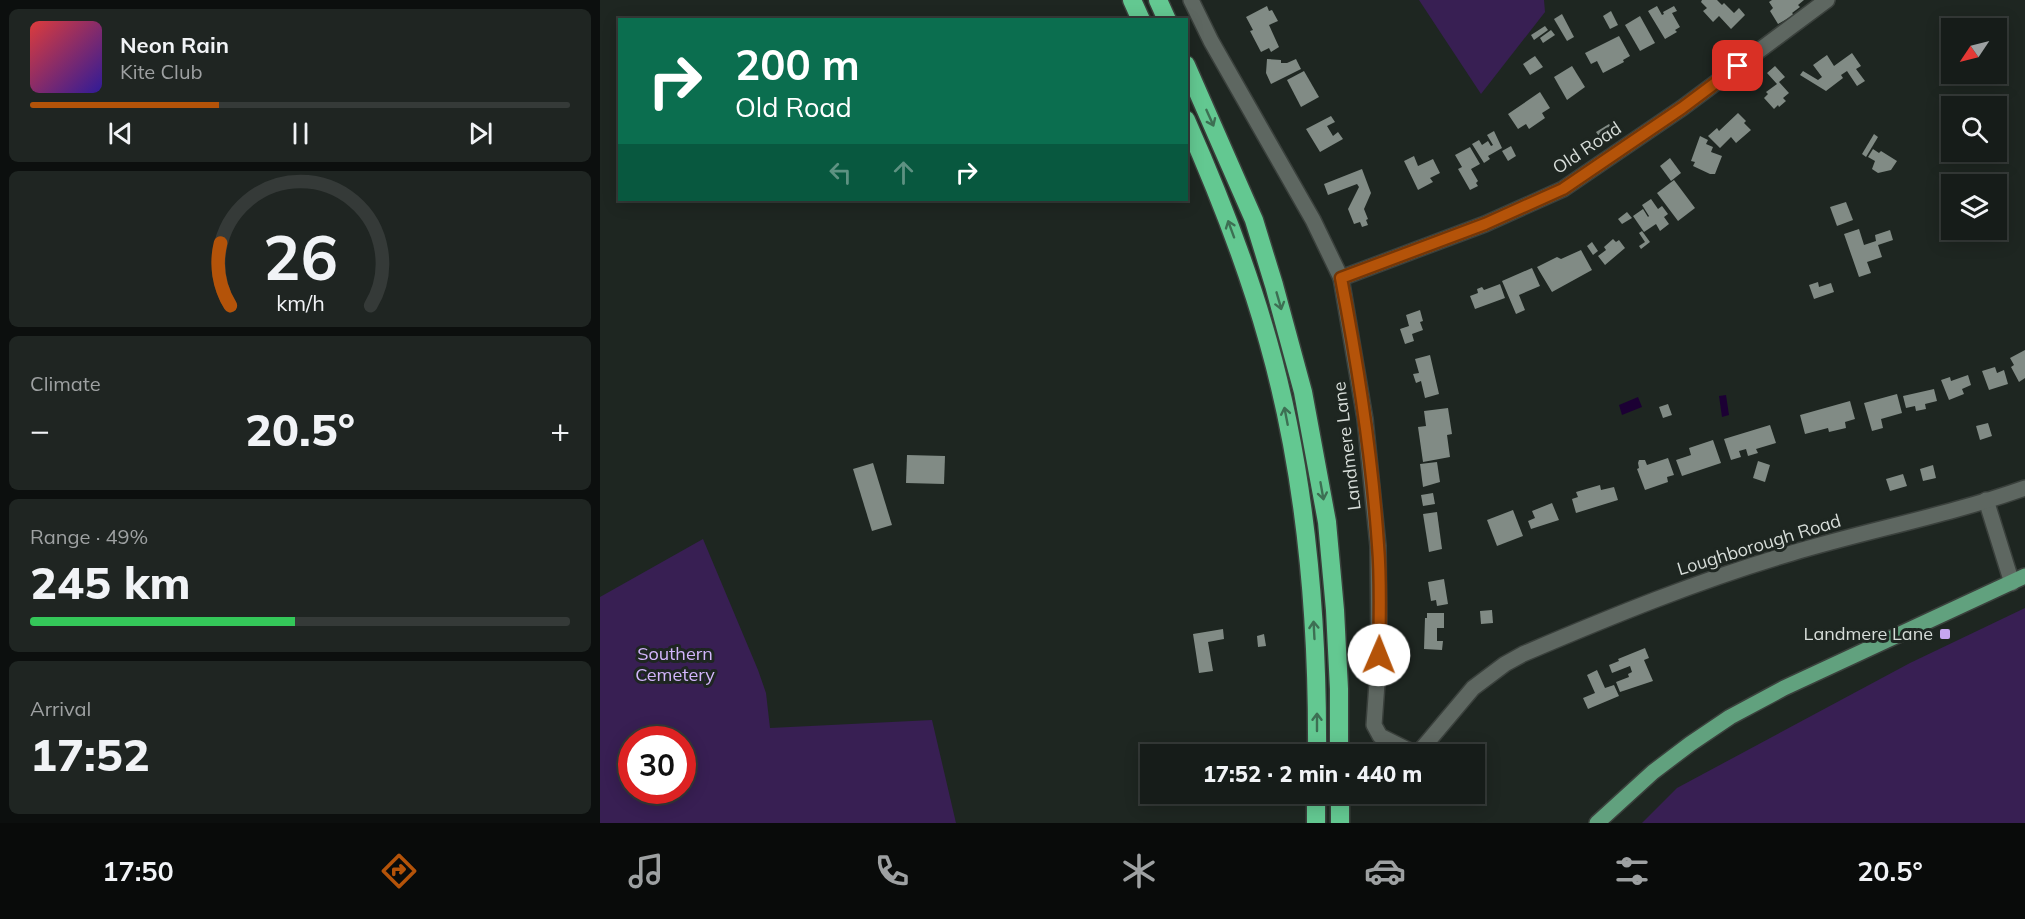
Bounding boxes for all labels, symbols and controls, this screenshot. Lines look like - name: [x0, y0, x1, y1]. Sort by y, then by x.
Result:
- north arrow: [1941, 18, 2007, 84]
- map controls: [1941, 18, 2007, 240]
- text: Neon Rain: [120, 31, 229, 59]
- text: 200 m: [735, 38, 860, 91]
- pin: [1712, 40, 1763, 91]
- icon: right: [636, 42, 714, 120]
- icon: arrive: [1721, 49, 1754, 82]
- text: Kite Club: [120, 59, 202, 84]
- text: Old Road: [735, 90, 852, 124]
- button: search: [1941, 96, 2007, 162]
- one-way arrow: [1205, 109, 1216, 127]
- street label: Old Road: [1548, 116, 1625, 179]
- icon: previous: [104, 117, 137, 150]
- icon: pause: [284, 117, 317, 150]
- icon: next: [464, 117, 497, 150]
- icon: left: [824, 156, 857, 189]
- icon: ahead: [887, 156, 920, 189]
- icon: right: [950, 156, 983, 189]
- button: layers: [1941, 174, 2007, 240]
- text: 26: [263, 217, 337, 296]
- one-way arrow: [1225, 221, 1236, 239]
- text: km/h: [276, 290, 324, 317]
- one-way arrow: [1274, 291, 1285, 310]
- text: Climate: [30, 371, 101, 396]
- street label: Landmere Lane: [1327, 380, 1366, 512]
- text: 20.5°: [245, 401, 355, 457]
- one-way arrow: [1280, 407, 1291, 427]
- text: −: [30, 409, 50, 450]
- text: +: [550, 409, 570, 450]
- one-way arrow: [1316, 480, 1327, 500]
- street label: Loughborough Road: [1674, 509, 1844, 580]
- text: Range · 49%: [30, 524, 148, 549]
- text: 245 km: [30, 554, 191, 610]
- one-way arrow: [1309, 621, 1320, 641]
- place label: Landmere Lane: [1804, 622, 1933, 645]
- position arrow: [1347, 623, 1411, 687]
- marker: Landmere Lane: [1938, 627, 1952, 641]
- park label: Southern Cemetery: [635, 642, 715, 686]
- text: Arrival: [30, 696, 91, 721]
- one-way arrow: [1311, 712, 1323, 732]
- text: 17:52: [30, 726, 150, 782]
- speed limit sign: 30: [618, 726, 696, 804]
- text: 17:52 · 2 min · 440 m: [1203, 760, 1422, 788]
- icon: directions: [378, 850, 420, 892]
- icon: music: [625, 850, 667, 892]
- icon: phone: [871, 850, 913, 892]
- icon: climate: [1118, 850, 1160, 892]
- icon: car: [1364, 850, 1406, 892]
- icon: filters: [1611, 850, 1653, 892]
- text: 17:50: [102, 854, 174, 888]
- text: 20.5°: [1857, 854, 1923, 888]

